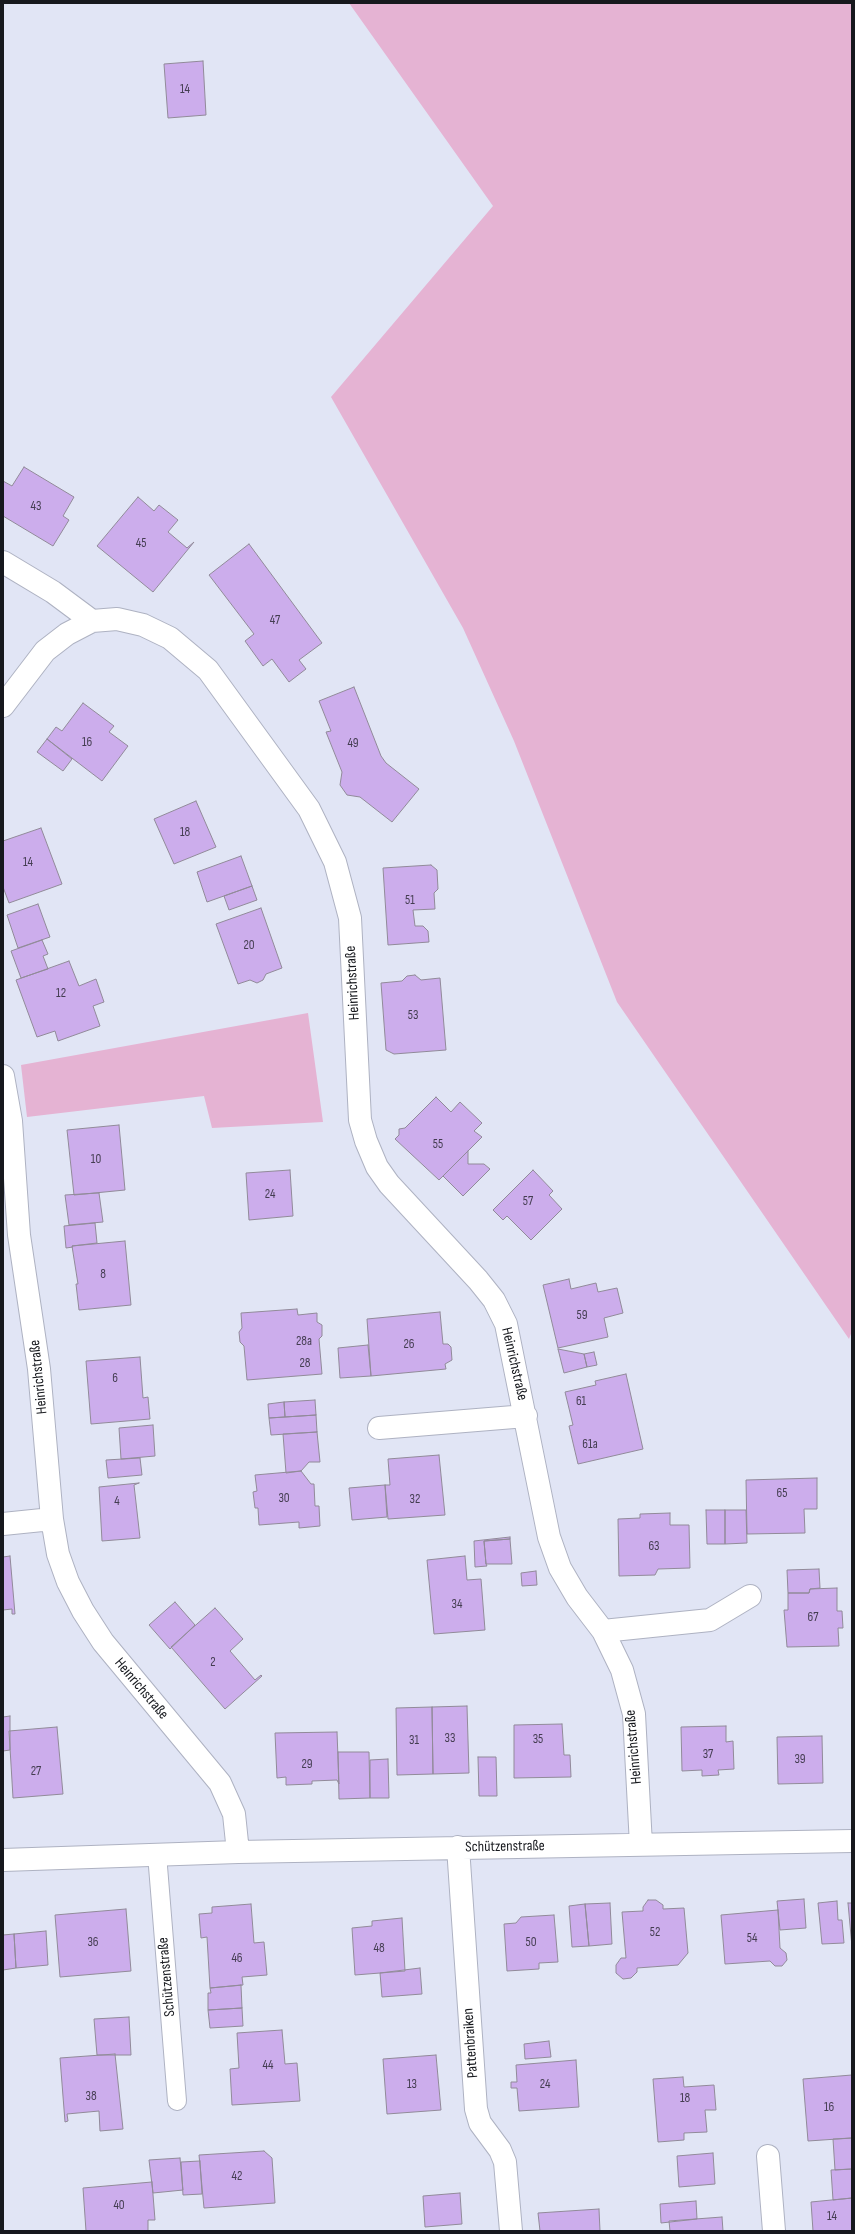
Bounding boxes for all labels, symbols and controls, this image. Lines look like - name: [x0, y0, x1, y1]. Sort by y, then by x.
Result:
- house number: 14: [180, 82, 190, 98]
- house number: 43: [31, 499, 41, 515]
- house number: 45: [136, 536, 146, 552]
- house number: 47: [270, 613, 280, 629]
- house number: 16: [82, 735, 92, 751]
- house number: 49: [347, 736, 359, 752]
- house number: 18: [180, 825, 190, 841]
- house number: 14: [23, 855, 33, 871]
- house number: 51: [405, 893, 415, 909]
- house number: 20: [243, 938, 255, 954]
- street label: Heinrichstraße: [342, 945, 364, 1021]
- house number: 12: [56, 986, 66, 1002]
- house number: 53: [408, 1008, 418, 1024]
- house number: 55: [433, 1137, 443, 1153]
- house number: 10: [91, 1152, 101, 1168]
- house number: 24: [265, 1187, 275, 1203]
- house number: 57: [523, 1194, 533, 1210]
- house number: 8: [100, 1267, 106, 1283]
- house number: 59: [577, 1308, 587, 1324]
- street label: Heinrichstraße: [497, 1326, 531, 1402]
- house number: 28a: [296, 1334, 312, 1350]
- house number: 26: [403, 1337, 415, 1353]
- street label: Heinrichstraße: [26, 1339, 52, 1415]
- house number: 28: [299, 1356, 311, 1372]
- house number: 6: [112, 1371, 118, 1387]
- house number: 61: [576, 1394, 586, 1410]
- house number: 61a: [582, 1437, 598, 1453]
- house number: 65: [777, 1486, 787, 1502]
- house number: 30: [278, 1491, 290, 1507]
- house number: 32: [410, 1492, 420, 1508]
- house number: 4: [114, 1494, 120, 1510]
- house number: 63: [648, 1539, 660, 1555]
- house number: 34: [452, 1597, 462, 1613]
- house number: 67: [808, 1610, 818, 1626]
- street label: Heinrichstraße: [110, 1655, 172, 1723]
- house number: 2: [210, 1655, 216, 1671]
- street label: Heinrichstraße: [622, 1709, 646, 1785]
- house number: 33: [445, 1731, 455, 1747]
- house number: 35: [533, 1732, 543, 1748]
- house number: 31: [409, 1733, 419, 1749]
- house number: 37: [703, 1747, 713, 1763]
- house number: 39: [794, 1752, 806, 1768]
- house number: 29: [301, 1757, 313, 1773]
- house number: 27: [31, 1764, 41, 1780]
- street label: Schützenstraße: [465, 1837, 545, 1857]
- house number: 52: [650, 1925, 660, 1941]
- house number: 54: [747, 1931, 757, 1947]
- house number: 36: [87, 1935, 99, 1951]
- house number: 50: [525, 1935, 537, 1951]
- street label: Schützenstraße: [155, 1937, 179, 2017]
- house number: 48: [373, 1941, 385, 1957]
- house number: 46: [231, 1951, 243, 1967]
- street label: Pattenbraiken: [460, 2007, 482, 2079]
- house number: 44: [263, 2058, 273, 2074]
- house number: 13: [407, 2077, 417, 2093]
- house number: 24: [540, 2077, 550, 2093]
- house number: 38: [85, 2089, 97, 2105]
- house number: 18: [680, 2091, 690, 2107]
- house number: 16: [824, 2100, 834, 2116]
- house number: 42: [232, 2169, 242, 2185]
- house number: 40: [113, 2198, 125, 2214]
- house number: 14: [827, 2209, 837, 2225]

